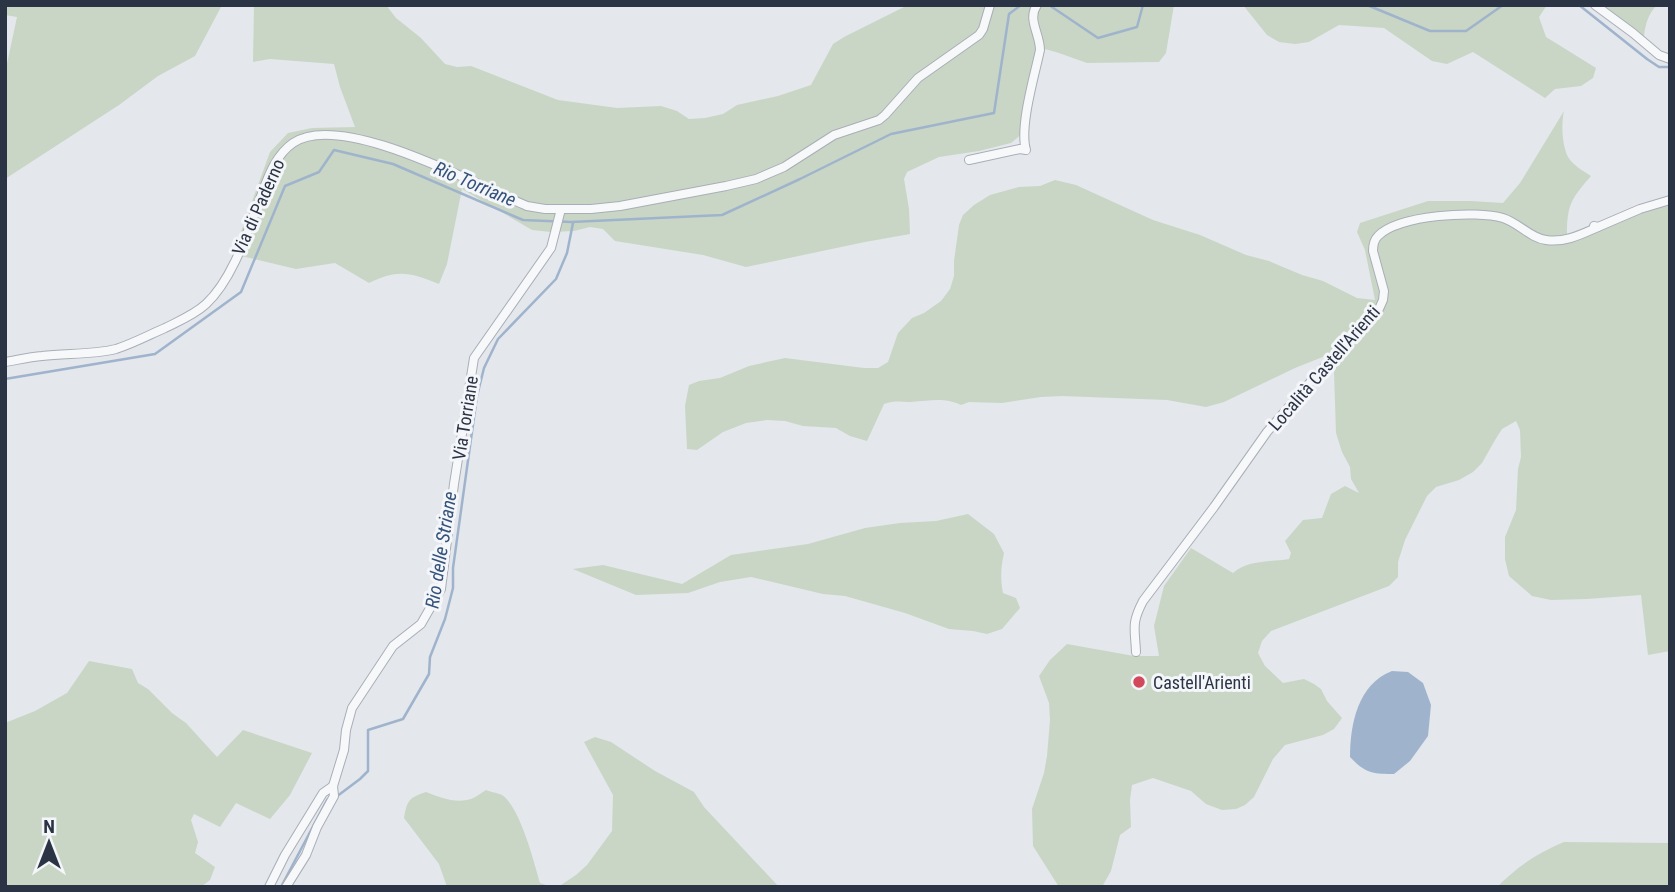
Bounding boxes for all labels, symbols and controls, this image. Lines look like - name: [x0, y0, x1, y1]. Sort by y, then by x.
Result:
- street label: Via di Paderno: [227, 156, 289, 258]
- water label: Rio Torriane: [430, 156, 520, 212]
- street label: Località Castell'Arienti: [1264, 301, 1384, 435]
- street label: Via Torriane: [448, 374, 482, 462]
- water label: Rio delle Striane: [420, 490, 462, 610]
- place label: Castell'Arienti: [1153, 672, 1251, 693]
- marker: Castell'Arienti: [1131, 674, 1147, 690]
- north arrow: [14, 808, 84, 878]
- text: N: [43, 815, 55, 838]

